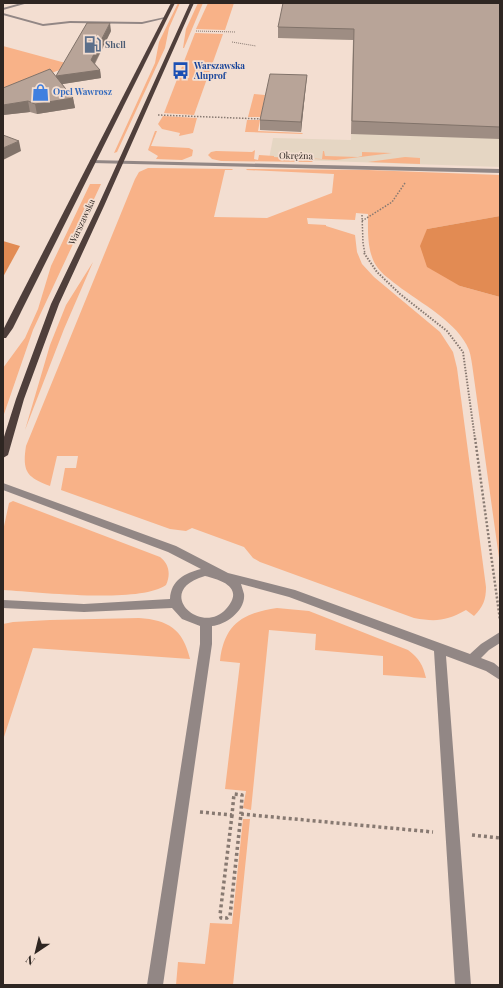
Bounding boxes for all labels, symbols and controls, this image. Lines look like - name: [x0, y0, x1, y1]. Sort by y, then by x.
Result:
- fuel station icon: Shell: [82, 35, 102, 55]
- place label: Shell: [105, 38, 126, 50]
- place label: Warszawska Aluprof: [193, 59, 245, 81]
- bus stop icon: Warszawska Aluprof: [171, 61, 191, 81]
- shop icon: Opel Wawrosz: [30, 82, 50, 102]
- place label: Opel Wawrosz: [53, 85, 112, 97]
- street label: Okrężna: [279, 149, 314, 161]
- street label: Warszawska: [65, 196, 97, 247]
- north arrow: [16, 932, 56, 972]
- text: N: [22, 952, 38, 969]

